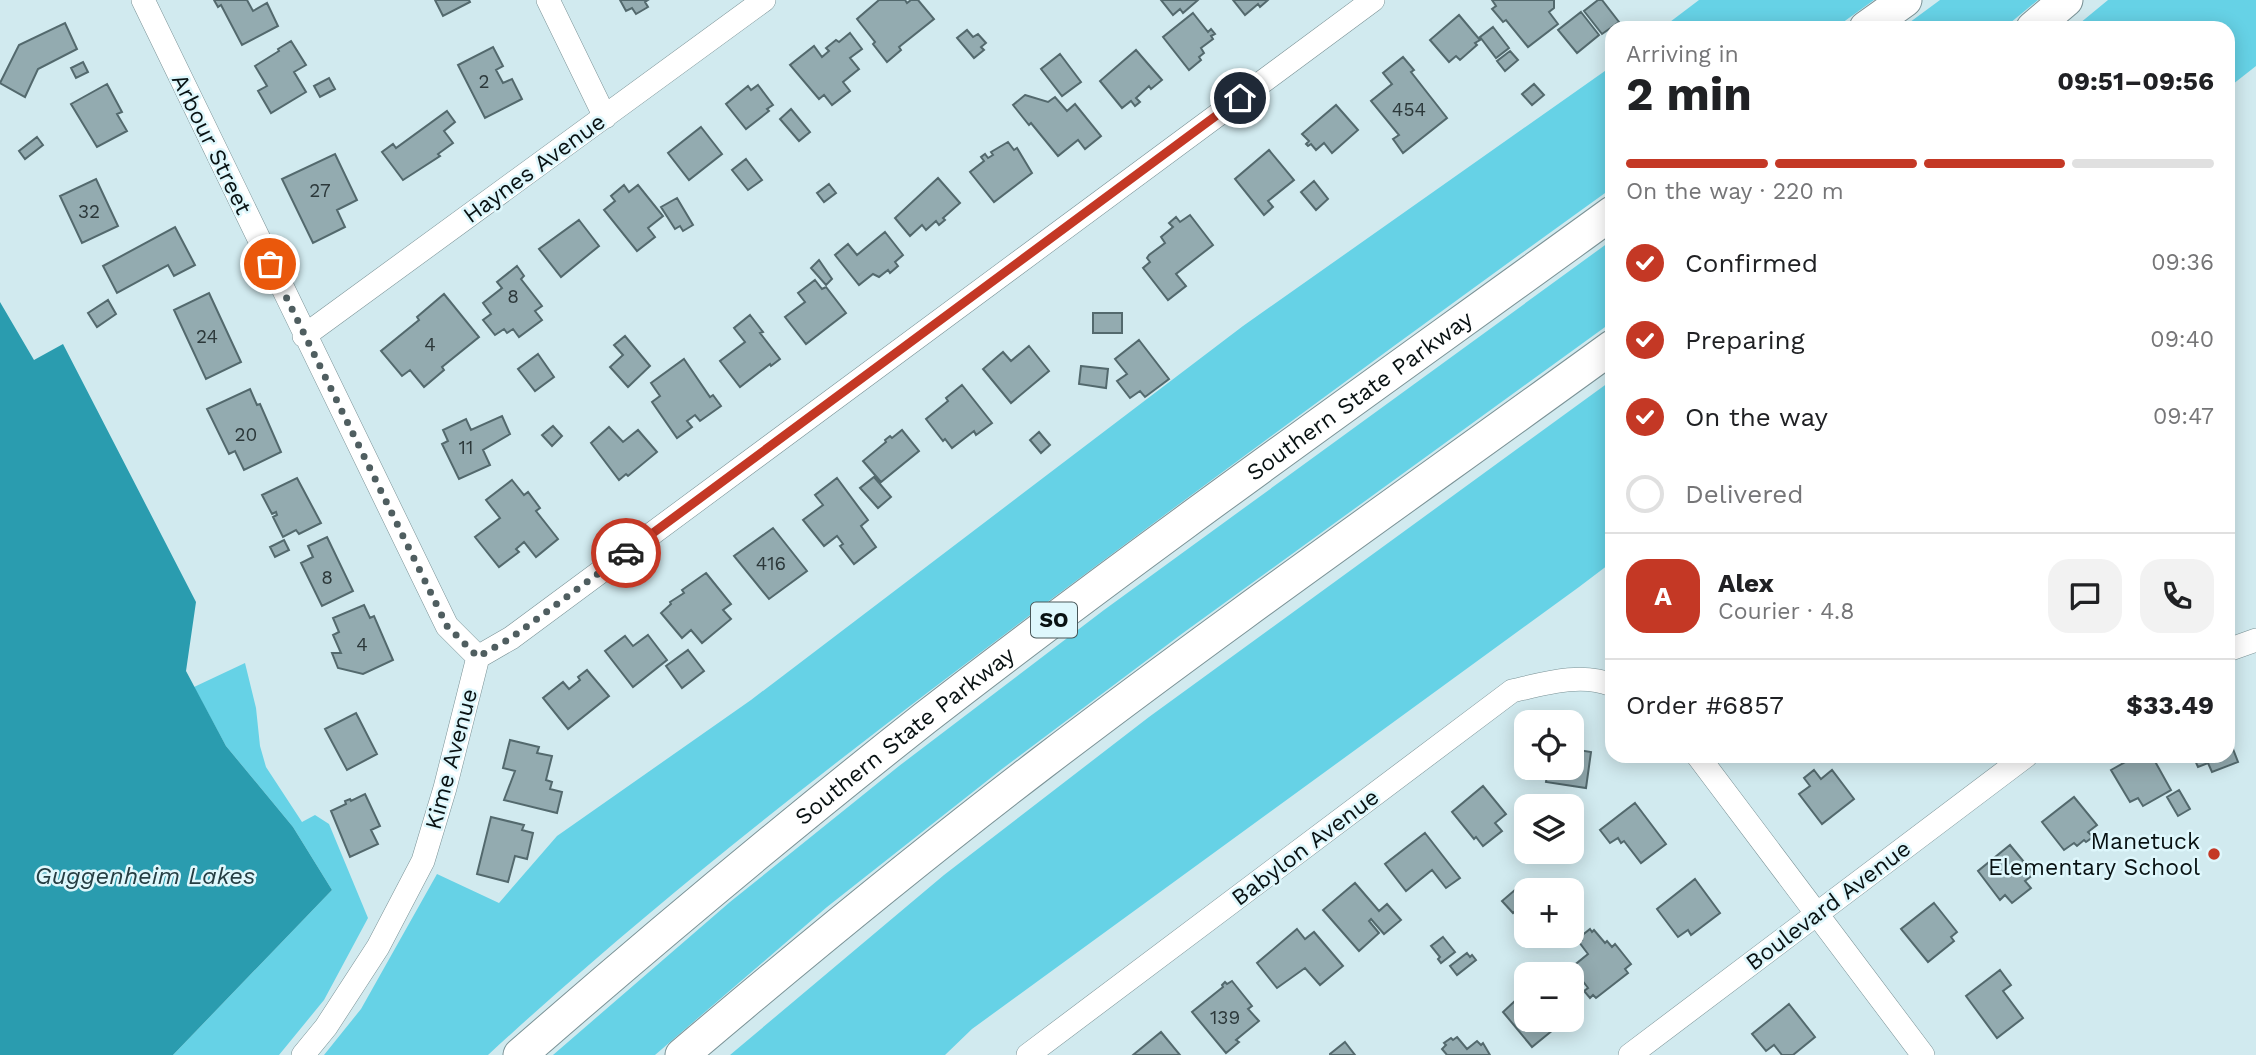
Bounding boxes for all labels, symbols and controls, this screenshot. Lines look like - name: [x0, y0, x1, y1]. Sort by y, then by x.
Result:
- text: Arriving in: [1626, 41, 1739, 68]
- text: 09:51–09:56: [2057, 66, 2214, 96]
- text: 2 min: [1626, 67, 1752, 121]
- pin: [1210, 68, 1270, 128]
- street label: Arbour Street: [166, 70, 257, 219]
- house number: 2: [478, 70, 490, 93]
- icon: home: [1221, 79, 1259, 117]
- house number: 454: [1392, 98, 1426, 121]
- street label: Haynes Avenue: [458, 108, 611, 229]
- text: On the way · 220 m: [1626, 178, 1844, 205]
- house number: 27: [309, 179, 331, 202]
- house number: 32: [78, 200, 100, 223]
- pin: [240, 234, 300, 294]
- icon: check: [1626, 244, 1664, 282]
- icon: bag: [251, 245, 289, 283]
- text: Confirmed: [1685, 248, 1818, 278]
- text: 09:36: [2151, 249, 2214, 276]
- house number: 8: [507, 285, 519, 308]
- street label: Southern State Parkway: [1242, 305, 1478, 487]
- icon: check: [1626, 321, 1664, 359]
- house number: 24: [196, 325, 218, 348]
- text: Preparing: [1685, 325, 1805, 355]
- text: 09:40: [2150, 326, 2214, 353]
- house number: 4: [424, 333, 436, 356]
- icon: check: [1626, 398, 1664, 436]
- text: On the way: [1685, 402, 1828, 432]
- text: 09:47: [2153, 403, 2214, 430]
- house number: 20: [235, 423, 257, 446]
- house number: 11: [459, 436, 473, 459]
- text: Delivered: [1685, 479, 1804, 509]
- courier: [591, 518, 661, 588]
- icon: car: [607, 534, 645, 572]
- house number: 416: [756, 552, 786, 575]
- button: chat: [2048, 559, 2122, 633]
- button: phone: [2140, 559, 2214, 633]
- house number: 8: [321, 566, 333, 589]
- text: Alex: [1718, 568, 1774, 598]
- text: A: [1654, 581, 1672, 611]
- text: Courier · 4.8: [1718, 598, 1854, 625]
- road number: SO: [1031, 602, 1077, 638]
- house number: 4: [356, 633, 368, 656]
- street label: Southern State Parkway: [790, 641, 1020, 831]
- street label: Kime Avenue: [420, 686, 483, 832]
- text: Order #6857: [1626, 690, 1784, 720]
- text: $33.49: [2126, 690, 2214, 720]
- map controls: [1514, 710, 1584, 1032]
- button: locate: [1514, 710, 1584, 780]
- street label: Babylon Avenue: [1226, 783, 1384, 912]
- button: layers: [1514, 794, 1584, 864]
- place label: Manetuck Elementary School: [1988, 828, 2200, 881]
- street label: Boulevard Avenue: [1741, 835, 1916, 976]
- marker: Manetuck Elementary School: [2206, 846, 2222, 862]
- water label: Guggenheim Lakes: [35, 862, 255, 890]
- button: +: [1514, 878, 1584, 948]
- button: −: [1514, 962, 1584, 1032]
- house number: 139: [1210, 1006, 1240, 1029]

